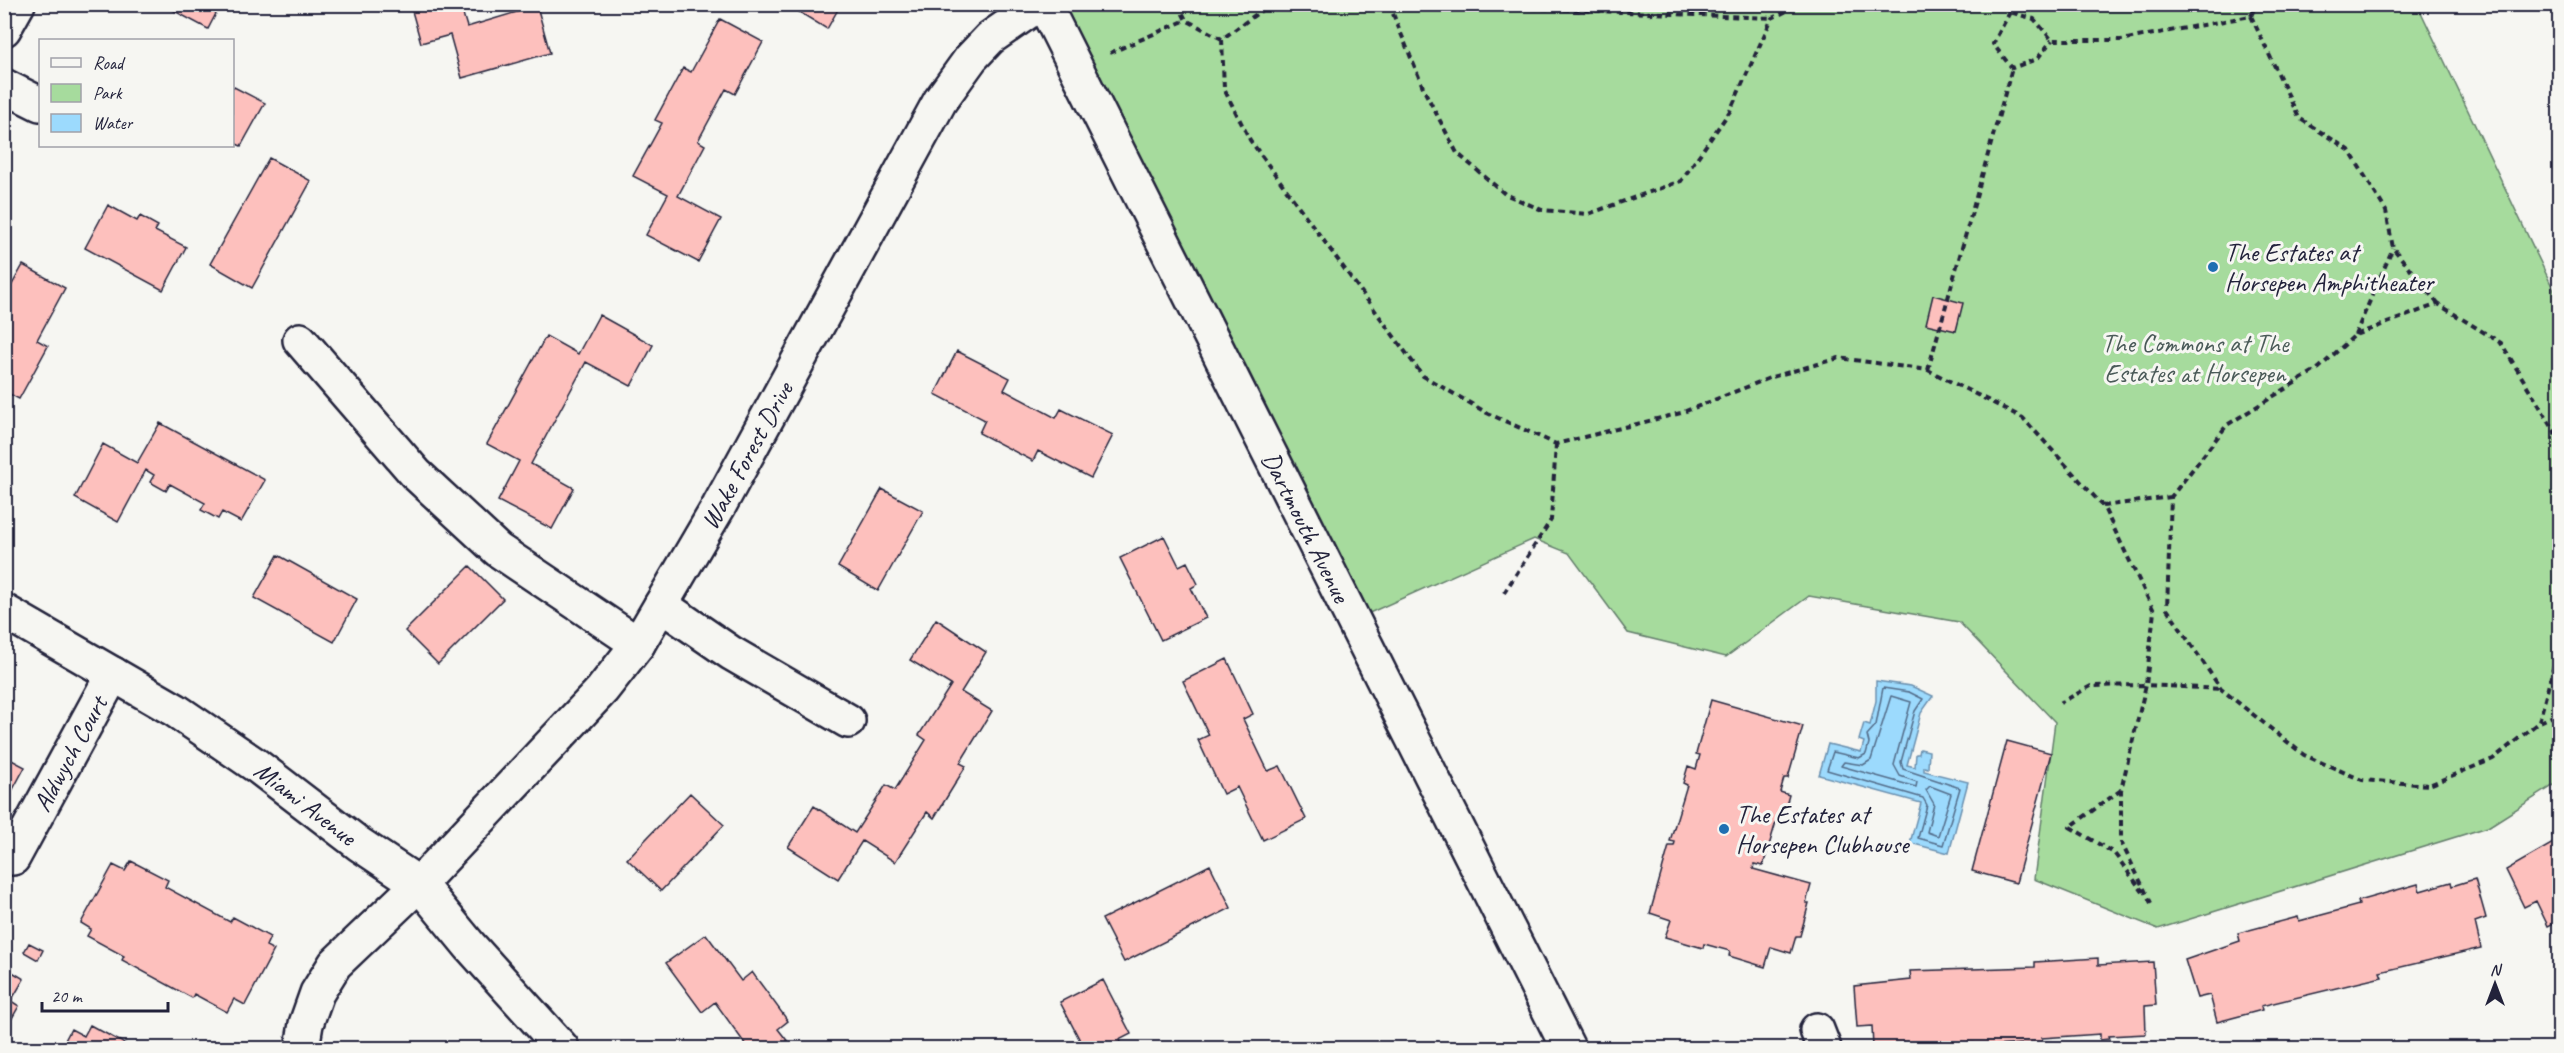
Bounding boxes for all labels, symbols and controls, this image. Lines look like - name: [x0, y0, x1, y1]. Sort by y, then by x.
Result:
- legend: [39, 39, 234, 147]
- text: Road: [93, 52, 126, 74]
- text: Park: [93, 82, 123, 104]
- text: Water: [93, 112, 134, 134]
- place label: The Estates at Horsepen Amphitheater: [2225, 236, 2435, 299]
- marker: The Estates at Horsepen Amphitheater: [2206, 260, 2220, 274]
- park label: The Commons at The Estates at Horsepen: [2102, 327, 2290, 390]
- street label: Wake Forest Drive: [693, 375, 801, 535]
- street label: Dartmouth Avenue: [1255, 446, 1359, 609]
- street label: Aldwych Court: [25, 688, 115, 817]
- street label: Miami Avenue: [248, 754, 364, 854]
- place label: The Estates at Horsepen Clubhouse: [1736, 798, 1911, 861]
- marker: The Estates at Horsepen Clubhouse: [1717, 822, 1731, 836]
- north arrow: [2465, 954, 2525, 1014]
- text: N: [2490, 960, 2503, 980]
- scale bar: [42, 975, 168, 1013]
- text: 20 m: [51, 985, 84, 1007]

